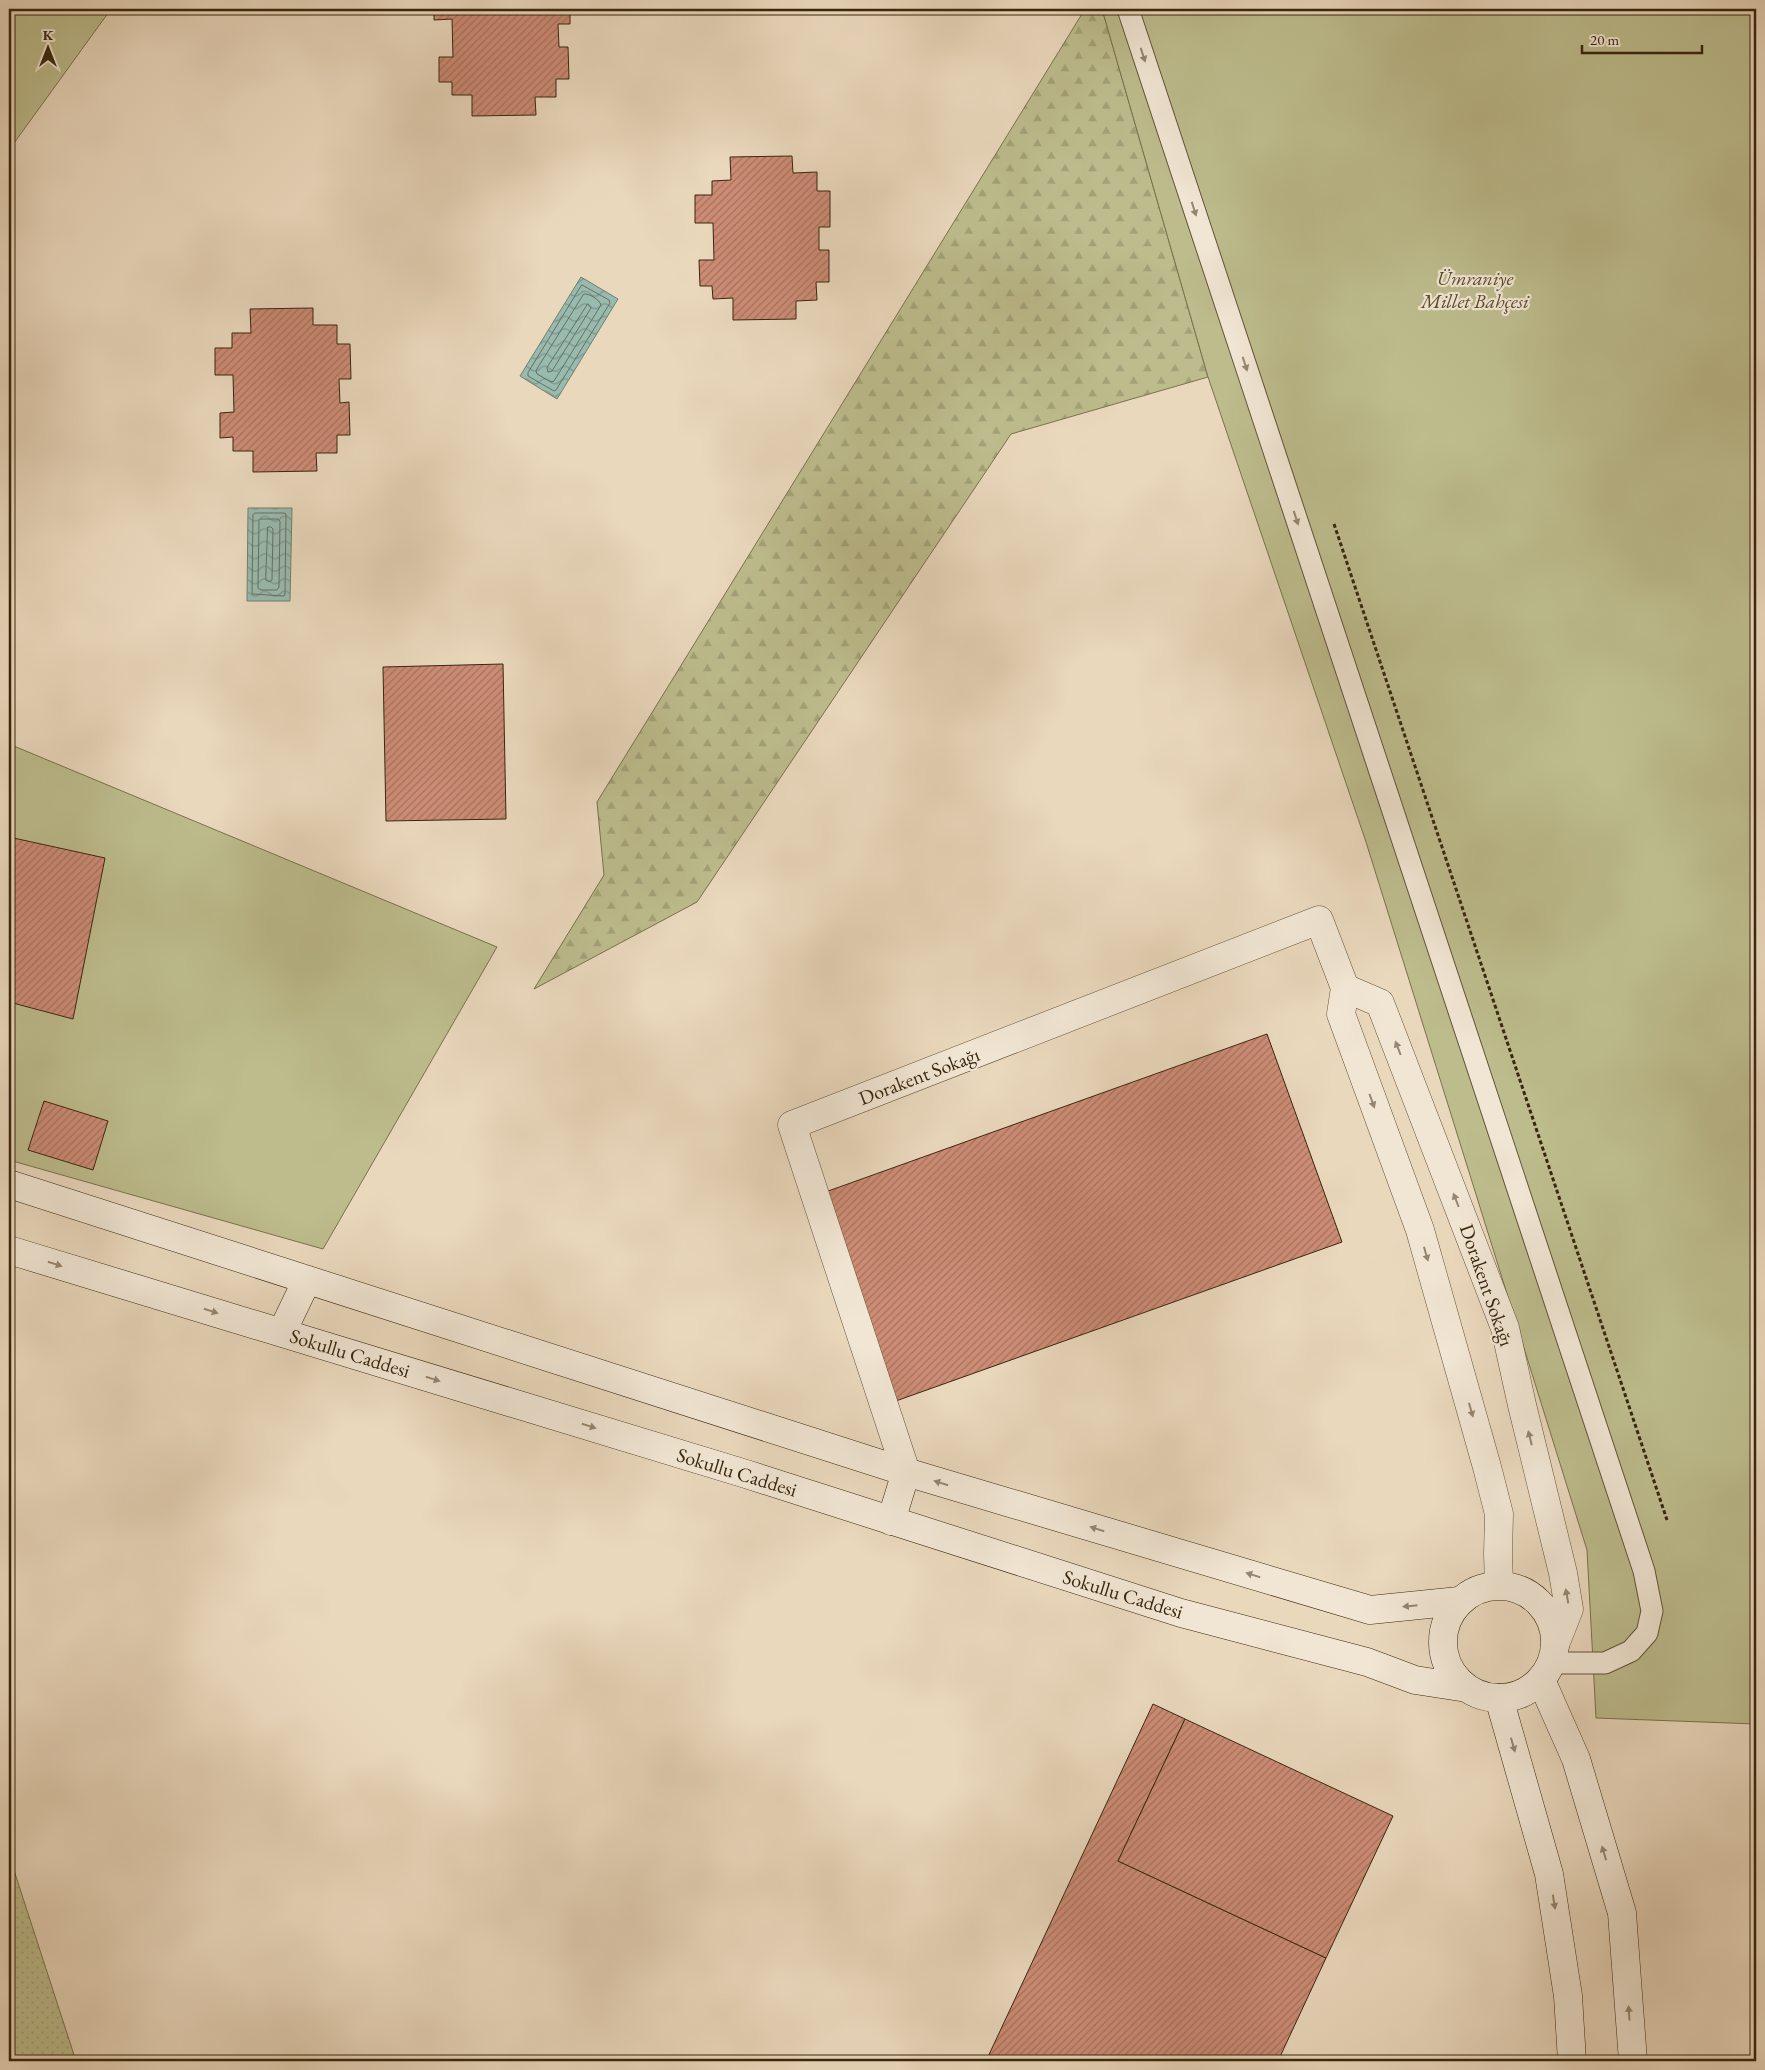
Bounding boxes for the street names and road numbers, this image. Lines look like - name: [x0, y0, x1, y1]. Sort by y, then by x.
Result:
- street label: Dorakent Sokağı: [855, 1041, 983, 1111]
- street label: Dorakent Sokağı: [1454, 1220, 1520, 1350]
- street label: Sokullu Caddesi: [287, 1322, 413, 1384]
- street label: Sokullu Caddesi: [674, 1441, 800, 1503]
- street label: Sokullu Caddesi: [1060, 1563, 1186, 1625]

